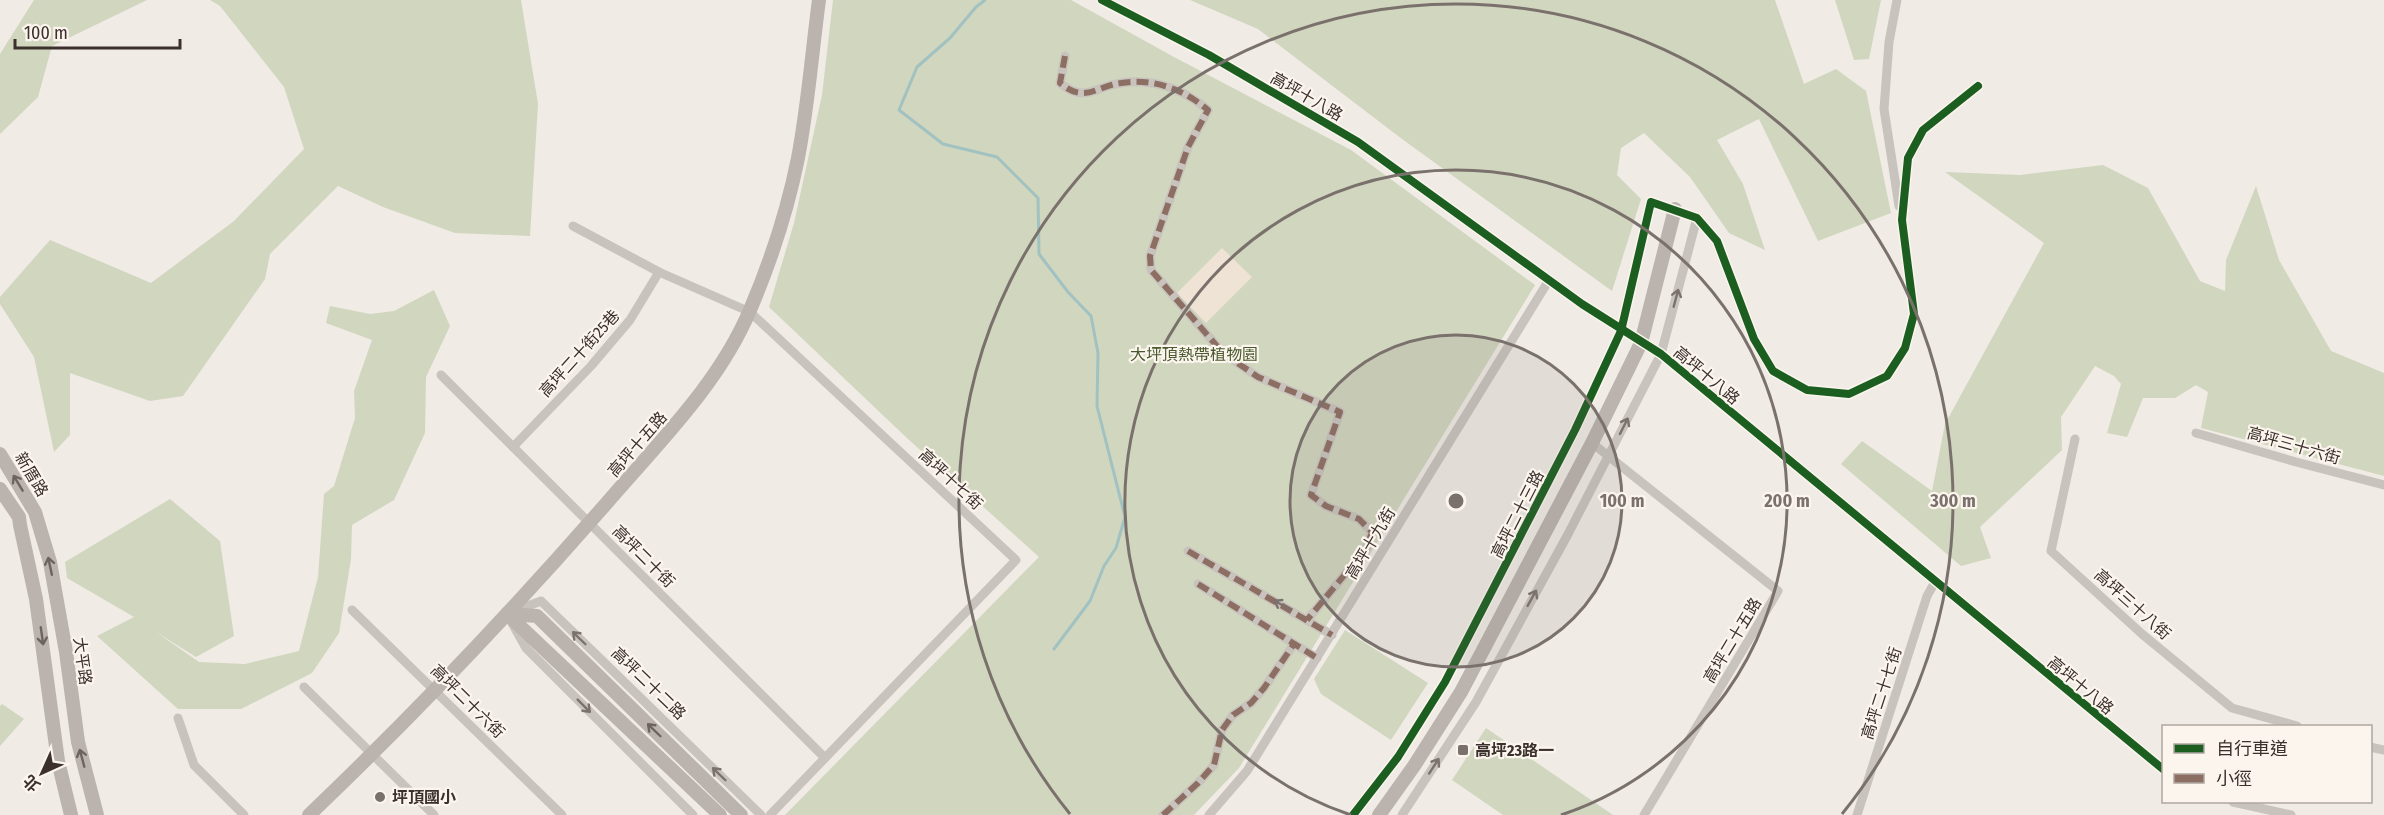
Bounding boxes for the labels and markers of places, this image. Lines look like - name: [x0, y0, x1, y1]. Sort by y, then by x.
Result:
- centre of rings: [1446, 491, 1466, 511]
- place label: 高坪23路一: [1475, 741, 1554, 760]
- marker: 高坪23路一: [1456, 743, 1470, 757]
- place label: 坪頂國小: [392, 788, 456, 807]
- marker: 坪頂國小: [373, 790, 387, 804]

